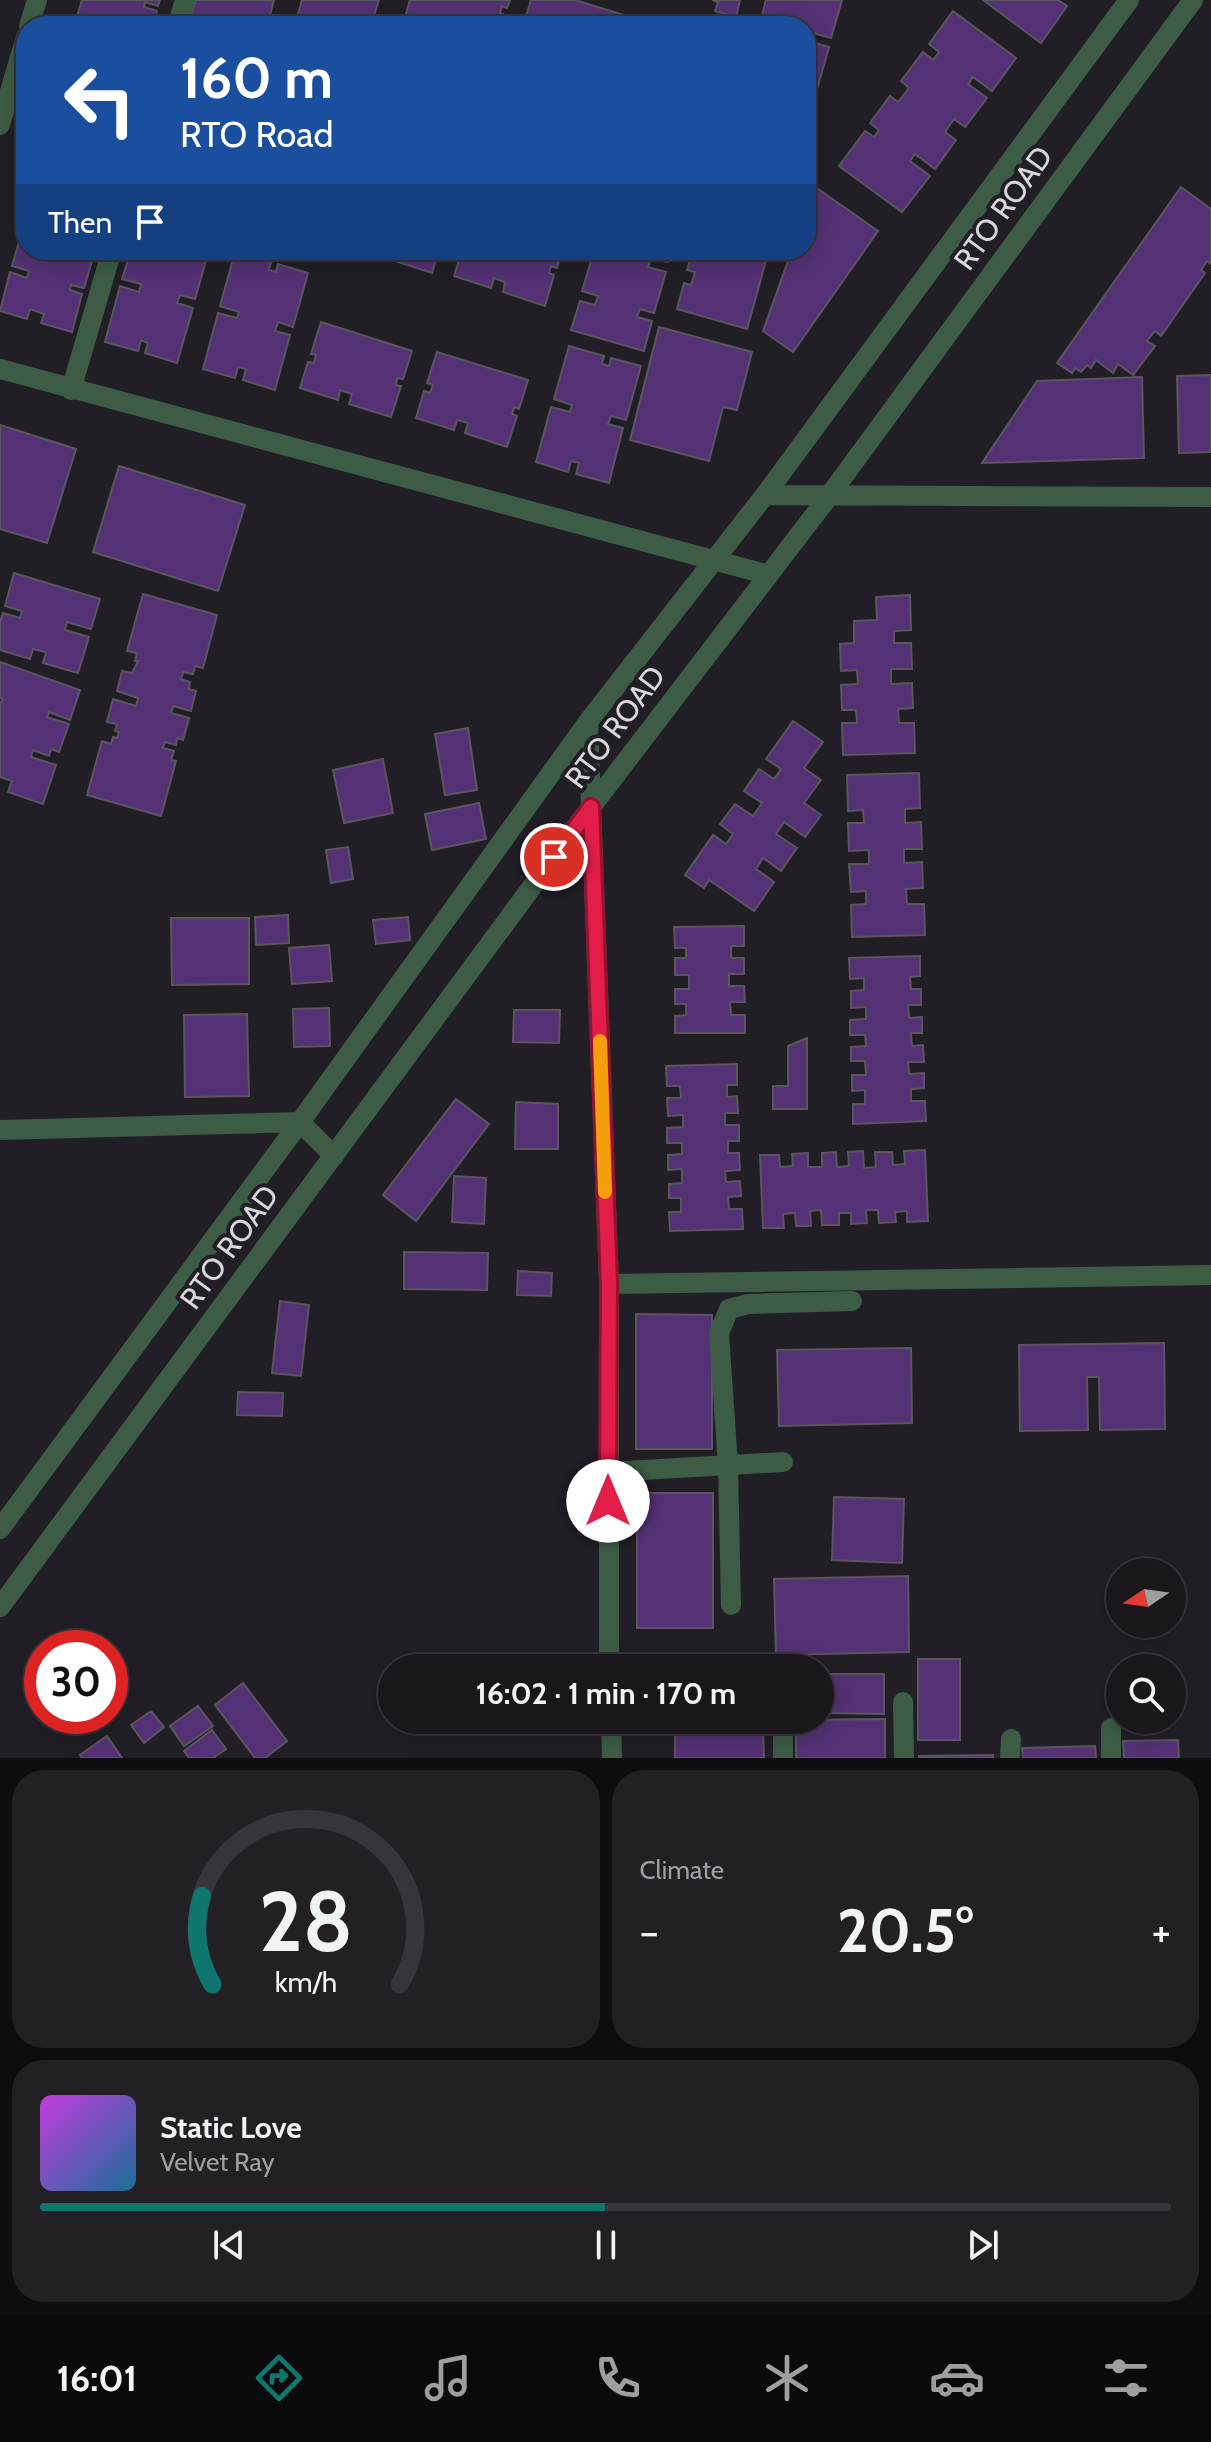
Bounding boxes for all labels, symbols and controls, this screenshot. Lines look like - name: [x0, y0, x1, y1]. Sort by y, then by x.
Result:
- text: 160 m: [180, 44, 333, 112]
- icon: left: [48, 48, 152, 152]
- text: RTO Road: [180, 112, 333, 156]
- street label: RTO ROAD: [946, 139, 1060, 277]
- icon: arrive: [128, 200, 172, 244]
- text: Then: [48, 204, 112, 241]
- street label: RTO ROAD: [557, 658, 673, 796]
- pin: [520, 823, 588, 891]
- icon: arrive: [532, 835, 576, 879]
- street label: RTO ROAD: [172, 1178, 286, 1316]
- position arrow: [566, 1459, 650, 1543]
- north arrow: [1106, 1558, 1186, 1638]
- map controls: [1106, 1558, 1186, 1734]
- speed limit sign: 30: [24, 1630, 128, 1734]
- button: search: [1106, 1654, 1186, 1734]
- text: 16:02 · 1 min · 170 m: [476, 1675, 736, 1712]
- text: Climate: [640, 1854, 724, 1886]
- text: 28: [259, 1871, 353, 1972]
- text: 20.5°: [837, 1894, 973, 1967]
- text: −: [640, 1905, 659, 1958]
- text: +: [1152, 1905, 1171, 1958]
- text: km/h: [274, 1964, 337, 1999]
- text: Static Love: [160, 2109, 302, 2146]
- text: Velvet Ray: [160, 2146, 275, 2178]
- icon: previous: [207, 2223, 251, 2267]
- icon: pause: [584, 2223, 628, 2267]
- icon: next: [961, 2223, 1005, 2267]
- icon: directions: [251, 2350, 307, 2406]
- icon: music: [420, 2350, 476, 2406]
- icon: phone: [590, 2350, 646, 2406]
- icon: climate: [759, 2350, 815, 2406]
- icon: car: [929, 2350, 985, 2406]
- icon: filters: [1098, 2350, 1154, 2406]
- text: 16:01: [57, 2356, 137, 2400]

